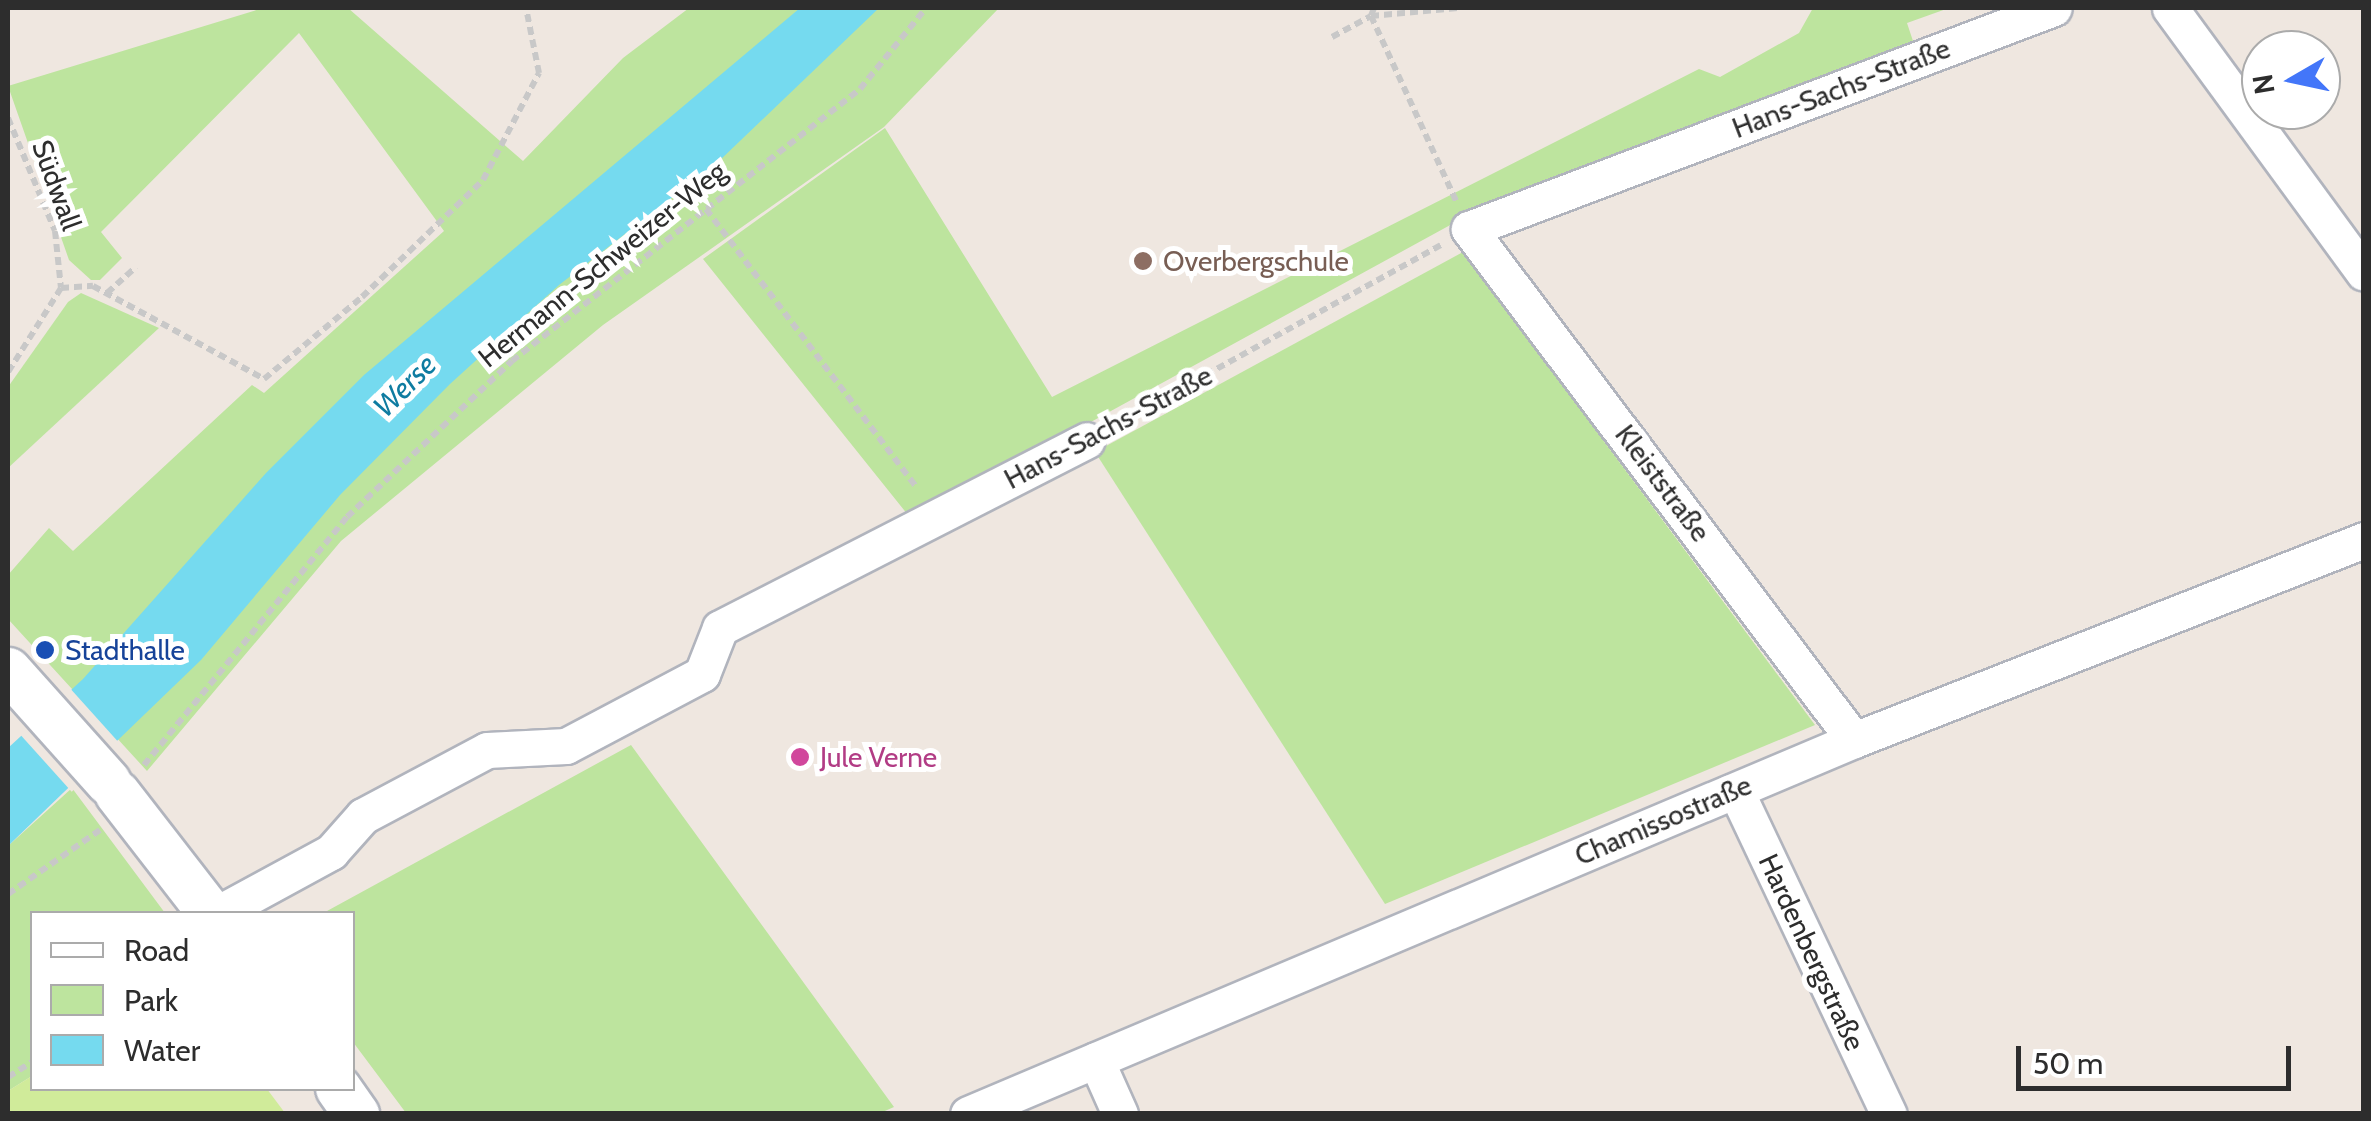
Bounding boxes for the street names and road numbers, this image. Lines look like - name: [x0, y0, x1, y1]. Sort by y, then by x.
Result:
- street label: Hans-Sachs-Straße: [1727, 31, 1955, 145]
- street label: Südwall: [25, 135, 89, 235]
- street label: Hermann-Schweizer-Weg: [472, 154, 732, 374]
- street label: Hans-Sachs-Straße: [998, 358, 1218, 496]
- street label: Kleiststraße: [1608, 418, 1718, 548]
- street label: Chamissostraße: [1570, 768, 1756, 872]
- street label: Hardenbergstraße: [1752, 848, 1872, 1056]

